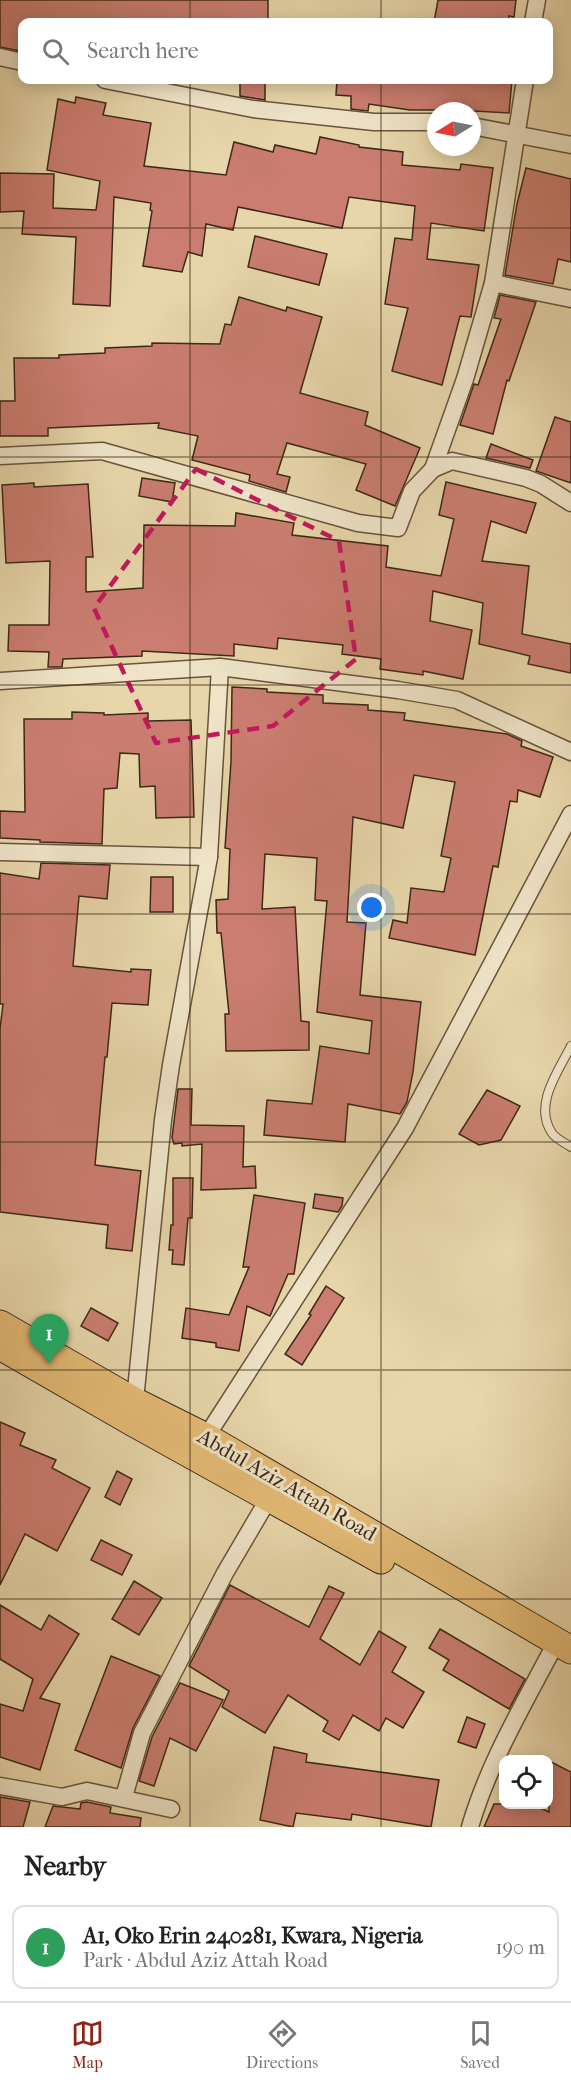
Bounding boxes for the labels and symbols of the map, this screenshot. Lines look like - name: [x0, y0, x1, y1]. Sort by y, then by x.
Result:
- north arrow: [427, 102, 481, 156]
- your location: [357, 893, 386, 922]
- pin: 1: [29, 1314, 68, 1364]
- street label: Abdul Aziz Attah Road: [193, 1424, 381, 1546]

